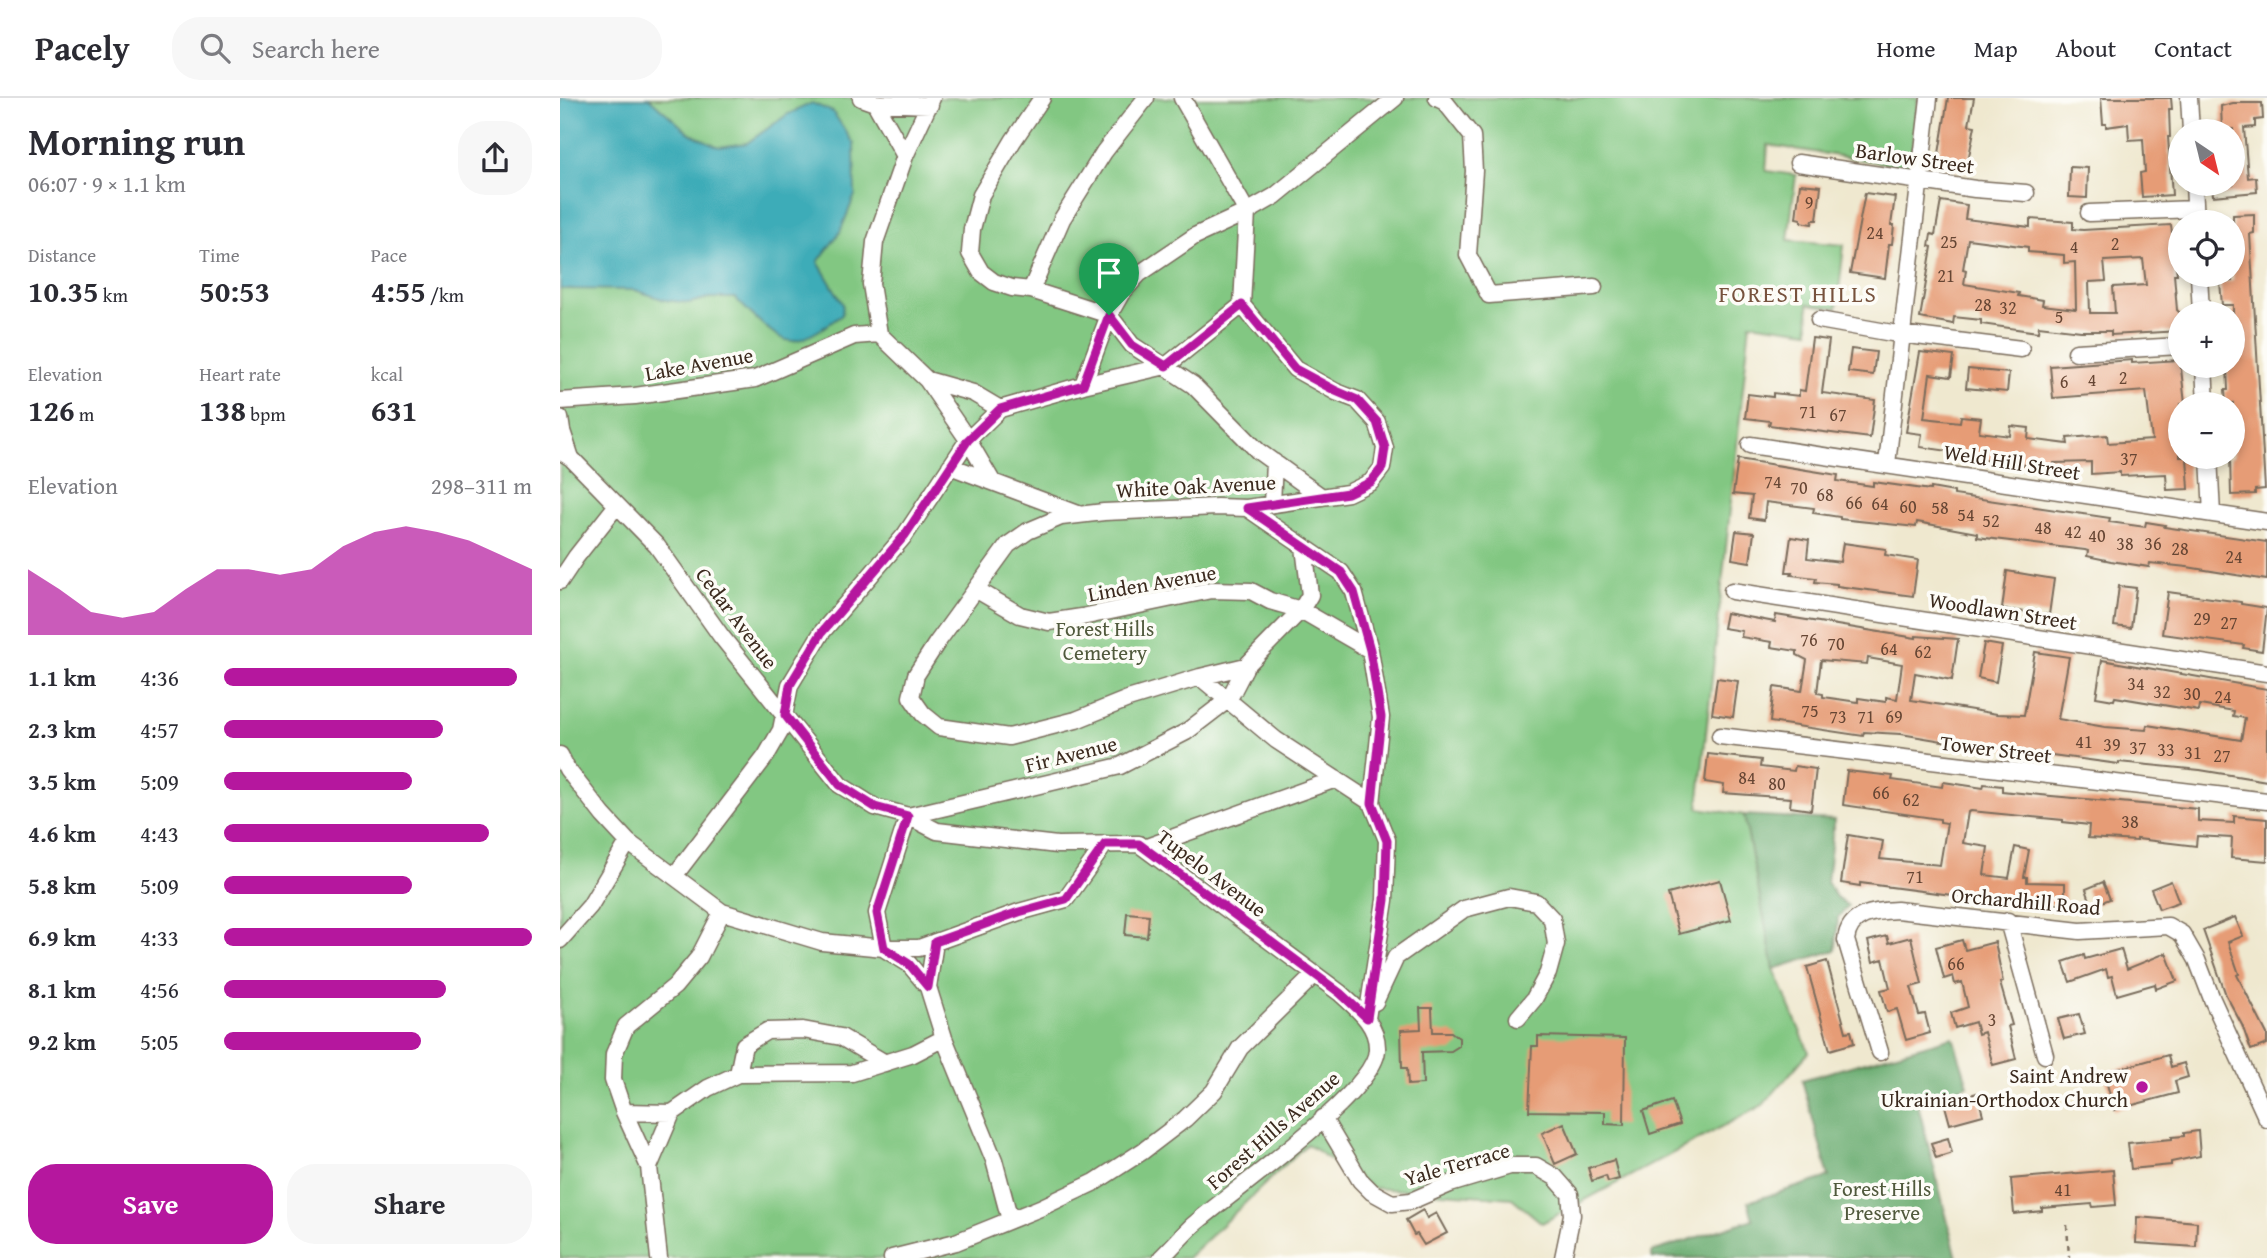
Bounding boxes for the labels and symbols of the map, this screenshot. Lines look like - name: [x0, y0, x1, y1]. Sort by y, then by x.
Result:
- north arrow: [2168, 119, 2245, 196]
- street label: Barlow Street: [1854, 134, 1977, 182]
- house number: 9: [1805, 189, 1813, 216]
- house number: 24: [1866, 219, 1884, 246]
- house number: 25: [1940, 228, 1958, 255]
- house number: 2: [2111, 230, 2119, 257]
- house number: 4: [2070, 233, 2078, 260]
- pin: [1079, 243, 1139, 315]
- house number: 21: [1937, 262, 1955, 289]
- district label: FOREST HILLS: [1718, 277, 1878, 310]
- house number: 28: [1974, 291, 1992, 318]
- house number: 32: [1999, 294, 2017, 321]
- house number: 5: [2055, 303, 2063, 330]
- street label: Lake Avenue: [642, 339, 756, 389]
- house number: 2: [2119, 364, 2127, 391]
- house number: 4: [2088, 366, 2096, 393]
- house number: 6: [2060, 368, 2068, 395]
- house number: 71: [1799, 398, 1817, 425]
- house number: 67: [1829, 401, 1847, 428]
- street label: Weld Hill Street: [1941, 436, 2083, 488]
- house number: 37: [2120, 445, 2138, 472]
- street label: White Oak Avenue: [1115, 466, 1277, 506]
- house number: 74: [1764, 468, 1782, 495]
- house number: 70: [1790, 474, 1808, 501]
- house number: 68: [1816, 481, 1834, 508]
- house number: 66: [1845, 489, 1863, 516]
- house number: 64: [1871, 490, 1889, 517]
- house number: 60: [1899, 493, 1917, 520]
- house number: 58: [1931, 494, 1949, 521]
- house number: 54: [1957, 501, 1975, 528]
- house number: 52: [1982, 507, 2000, 534]
- house number: 48: [2034, 514, 2052, 541]
- house number: 42: [2064, 518, 2082, 545]
- house number: 40: [2088, 522, 2106, 549]
- house number: 38: [2116, 530, 2134, 557]
- house number: 36: [2144, 530, 2162, 557]
- house number: 28: [2171, 535, 2189, 562]
- house number: 24: [2225, 543, 2243, 570]
- street label: Linden Avenue: [1085, 556, 1219, 610]
- street label: Cedar Avenue: [688, 561, 786, 675]
- street label: Woodlawn Street: [1927, 584, 2080, 638]
- house number: 29: [2193, 605, 2211, 632]
- house number: 27: [2220, 609, 2238, 636]
- park label: Forest Hills Cemetery: [1056, 613, 1154, 668]
- house number: 76: [1800, 626, 1818, 653]
- house number: 70: [1827, 630, 1845, 657]
- house number: 64: [1880, 635, 1898, 662]
- house number: 62: [1914, 638, 1932, 665]
- house number: 34: [2127, 670, 2145, 697]
- house number: 32: [2153, 678, 2171, 705]
- house number: 30: [2183, 680, 2201, 707]
- house number: 24: [2214, 683, 2232, 710]
- house number: 75: [1801, 697, 1819, 724]
- house number: 73: [1829, 703, 1847, 730]
- house number: 71: [1857, 703, 1875, 730]
- house number: 69: [1885, 703, 1903, 730]
- street label: Tower Street: [1938, 727, 2054, 771]
- street label: Fir Avenue: [1022, 728, 1120, 780]
- house number: 41: [2075, 728, 2093, 755]
- house number: 39: [2103, 731, 2121, 758]
- house number: 37: [2129, 734, 2147, 761]
- house number: 33: [2157, 736, 2175, 763]
- house number: 31: [2184, 739, 2202, 766]
- house number: 27: [2213, 742, 2231, 769]
- house number: 84: [1738, 764, 1756, 791]
- house number: 80: [1768, 770, 1786, 797]
- house number: 66: [1872, 779, 1890, 806]
- house number: 62: [1902, 786, 1920, 813]
- house number: 38: [2121, 808, 2139, 835]
- street label: Tupelo Avenue: [1151, 821, 1273, 925]
- house number: 71: [1906, 863, 1924, 890]
- street label: Orchardhill Road: [1950, 879, 2103, 923]
- house number: 66: [1947, 950, 1965, 977]
- house number: 3: [1988, 1006, 1996, 1033]
- place label: Saint Andrew Ukrainian-Orthodox Church: [1881, 1060, 2128, 1115]
- street label: Forest Hills Avenue: [1200, 1063, 1347, 1197]
- marker: Saint Andrew Ukrainian-Orthodox Church: [2134, 1079, 2150, 1095]
- street label: Yale Terrace: [1400, 1134, 1514, 1194]
- park label: Forest Hills Preserve: [1833, 1173, 1931, 1228]
- house number: 41: [2054, 1176, 2072, 1203]

